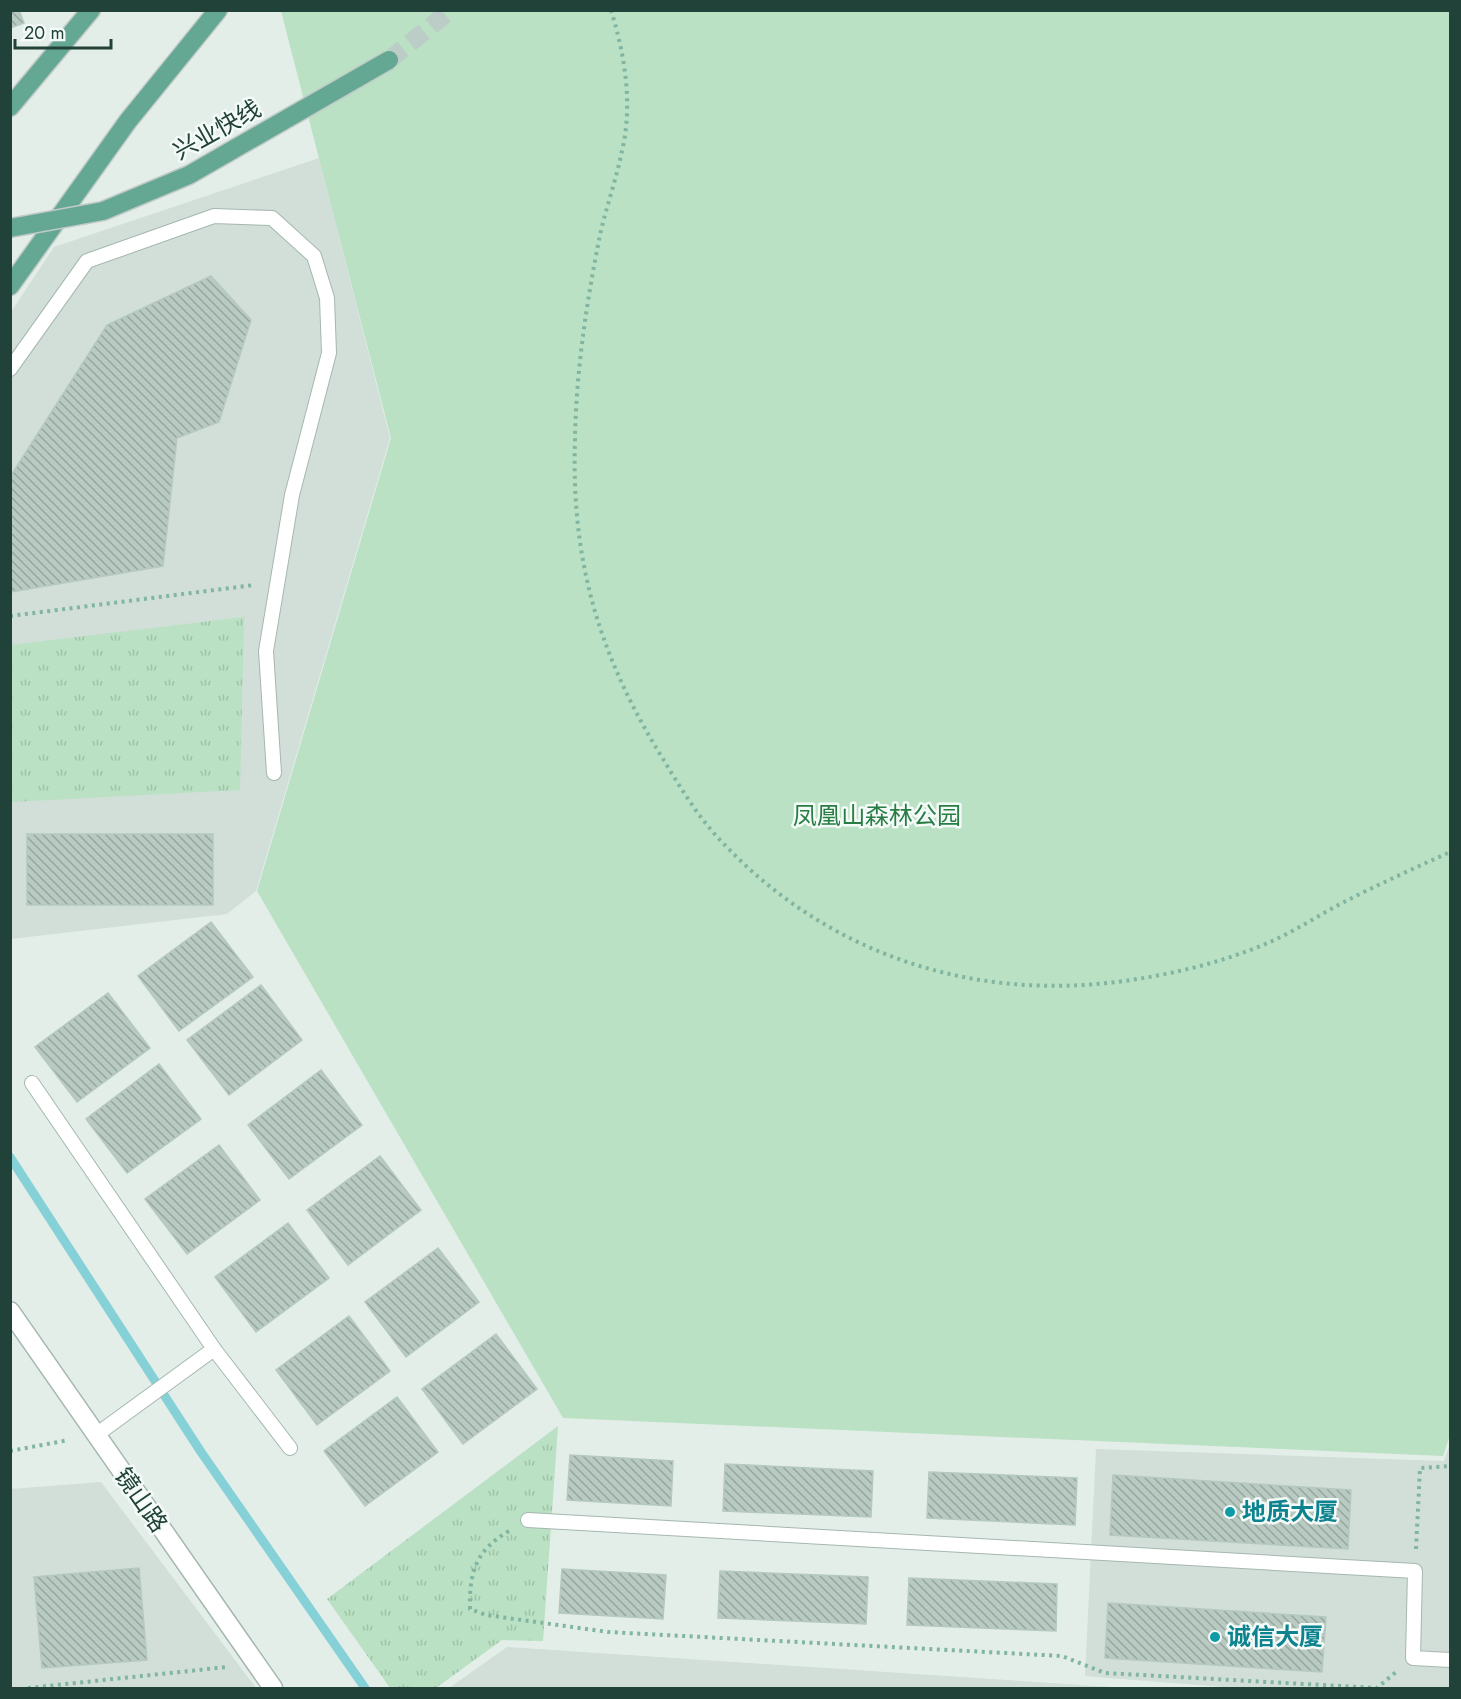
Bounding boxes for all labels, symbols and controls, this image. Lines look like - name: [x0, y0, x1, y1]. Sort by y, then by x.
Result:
- scale bar: [15, 12, 111, 50]
- text: 20 m: [24, 20, 64, 46]
- street label: 兴业快线: [166, 91, 267, 168]
- park label: 凤凰山森林公园: [793, 798, 961, 833]
- street label: 镜山路: [106, 1460, 176, 1539]
- place label: 地质大厦: [1242, 1494, 1338, 1529]
- marker: 地质大厦: [1223, 1505, 1237, 1519]
- place label: 诚信大厦: [1227, 1619, 1323, 1654]
- marker: 诚信大厦: [1208, 1630, 1222, 1644]

